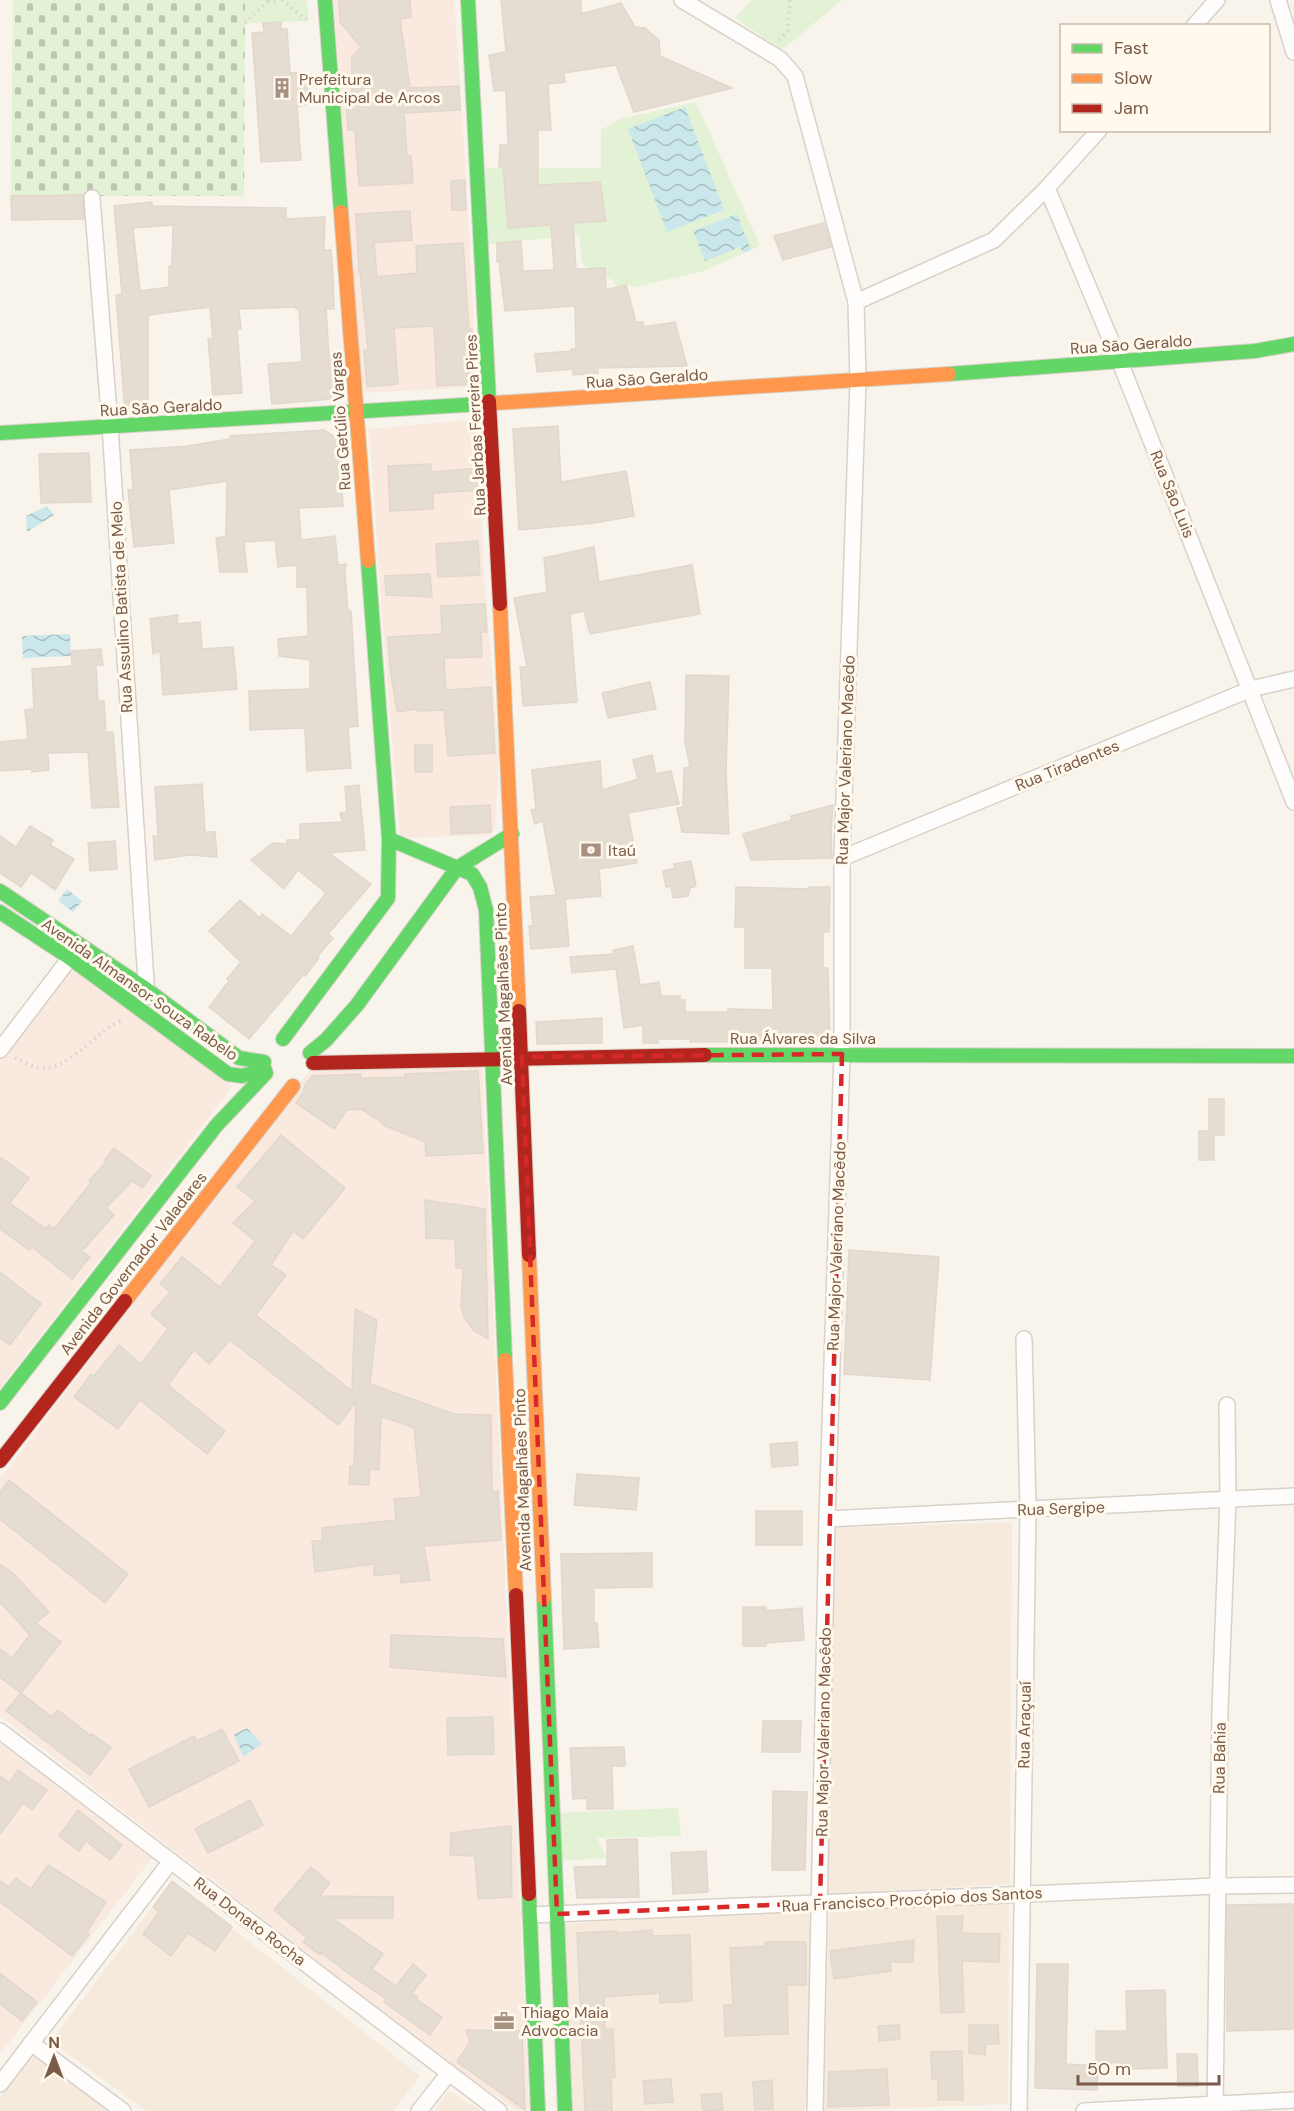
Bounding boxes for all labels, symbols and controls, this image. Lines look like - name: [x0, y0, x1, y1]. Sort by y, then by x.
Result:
- legend: [1060, 24, 1270, 132]
- text: Fast: [1114, 36, 1149, 60]
- text: Slow: [1114, 66, 1153, 90]
- place label: Prefeitura Municipal de Arcos: [299, 69, 440, 108]
- building icon: Prefeitura Municipal de Arcos: [270, 76, 294, 100]
- text: Jam: [1114, 96, 1149, 120]
- street label: Rua São Geraldo: [1069, 330, 1193, 359]
- street label: Rua Jarbas Ferreira Pires: [460, 334, 491, 516]
- street label: Rua Getúlio Vargas: [325, 351, 356, 491]
- street label: Rua São Geraldo: [585, 364, 709, 393]
- street label: Rua São Geraldo: [99, 394, 223, 421]
- street label: Rua São Luis: [1145, 447, 1200, 541]
- street label: Rua Assulino Batista de Melo: [105, 501, 138, 713]
- street label: Rua Major Valeriano Macêdo: [831, 655, 860, 865]
- street label: Rua Tiradentes: [1012, 735, 1122, 796]
- bank icon: Itaú: [579, 838, 603, 862]
- place label: Itaú: [608, 840, 636, 861]
- street label: Avenida Magalhães Pinto: [490, 902, 517, 1086]
- street label: Avenida Almansor Souza Rabelo: [37, 913, 242, 1066]
- street label: Rua Álvares da Silva: [730, 1028, 876, 1049]
- street label: Rua Major Valeriano Macêdo: [822, 1141, 851, 1351]
- street label: Avenida Governador Valadares: [55, 1167, 212, 1359]
- street label: Avenida Magalhães Pinto: [509, 1388, 536, 1572]
- street label: Rua Sergipe: [1017, 1496, 1105, 1521]
- street label: Rua Major Valeriano Macêdo: [811, 1627, 836, 1837]
- street label: Rua Araçuaí: [1013, 1681, 1036, 1769]
- street label: Rua Bahia: [1208, 1722, 1231, 1794]
- street label: Rua Donato Rocha: [189, 1872, 310, 1970]
- street label: Rua Francisco Procópio dos Santos: [781, 1882, 1043, 1917]
- place label: Thiago Maia Advocacia: [521, 2002, 609, 2041]
- office icon: Thiago Maia Advocacia: [492, 2009, 516, 2033]
- north arrow: [24, 2027, 84, 2087]
- text: N: [48, 2032, 60, 2053]
- scale bar: [1078, 2048, 1219, 2086]
- text: 50 m: [1087, 2057, 1131, 2081]

